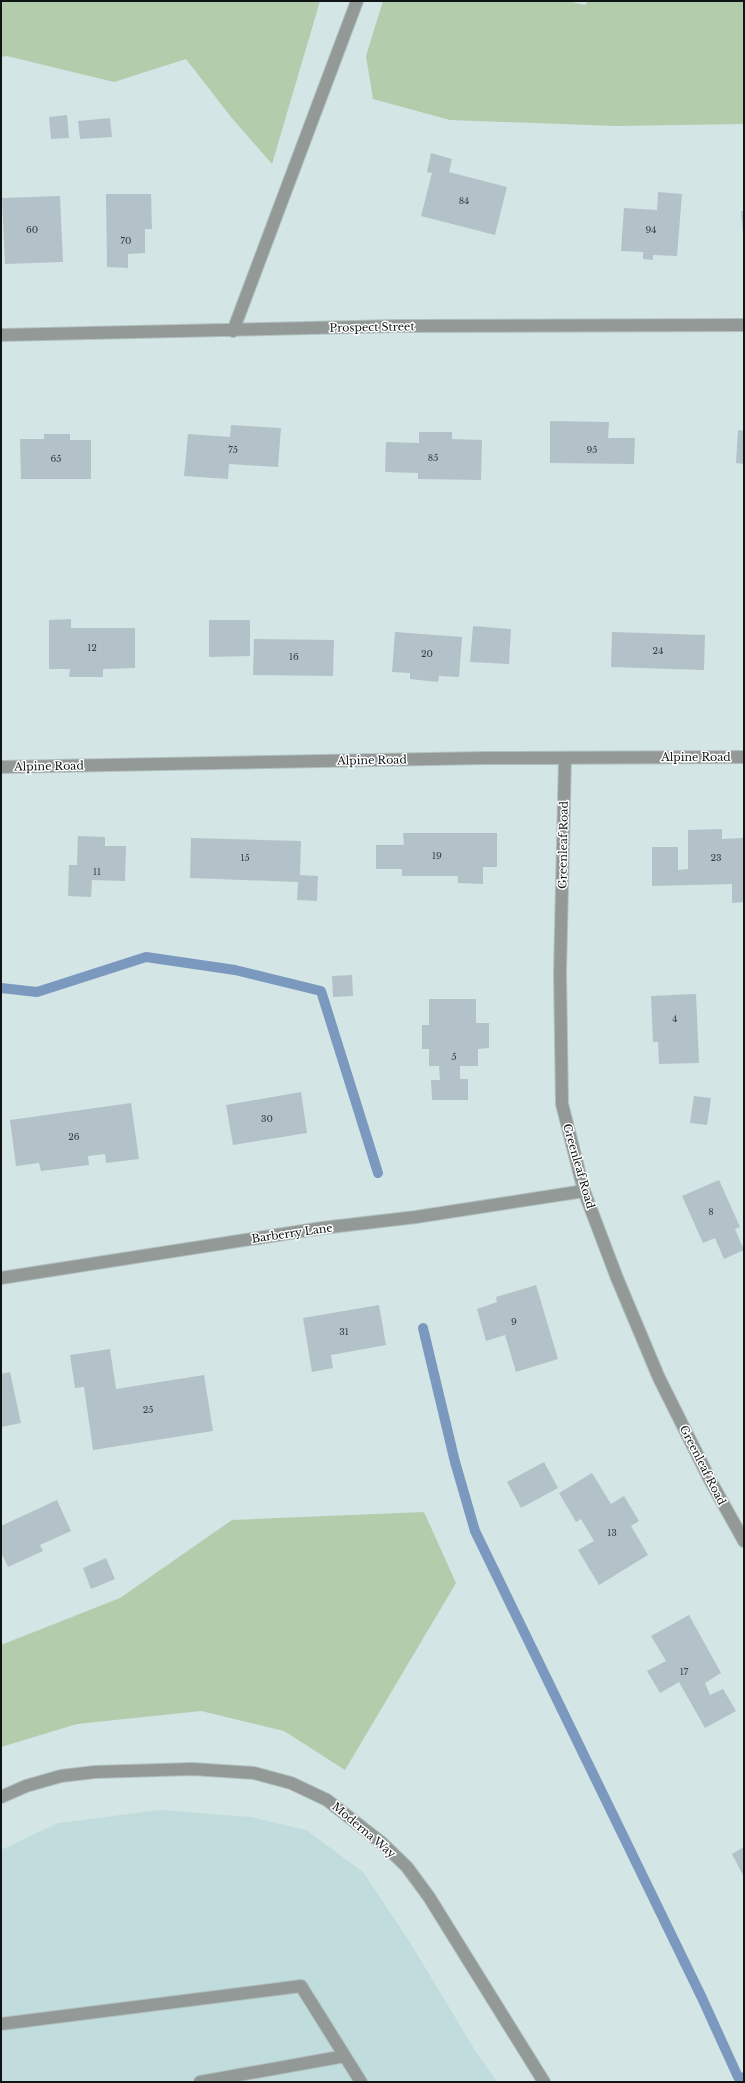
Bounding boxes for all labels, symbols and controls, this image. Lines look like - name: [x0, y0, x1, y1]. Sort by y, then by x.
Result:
- house number: 84: [459, 195, 469, 206]
- house number: 60: [26, 224, 38, 235]
- house number: 94: [645, 224, 657, 235]
- house number: 70: [121, 235, 131, 246]
- street label: Prospect Street: [329, 319, 415, 335]
- house number: 75: [228, 444, 238, 455]
- house number: 95: [587, 444, 597, 455]
- house number: 85: [428, 452, 438, 463]
- house number: 65: [51, 453, 61, 464]
- house number: 12: [87, 642, 97, 653]
- house number: 24: [653, 645, 663, 656]
- house number: 20: [421, 648, 433, 659]
- house number: 16: [289, 651, 299, 662]
- street label: Alpine Road: [660, 750, 731, 764]
- street label: Alpine Road: [336, 752, 407, 768]
- street label: Alpine Road: [13, 758, 84, 774]
- street label: Greenleaf Road: [555, 800, 571, 889]
- house number: 19: [432, 850, 442, 861]
- house number: 15: [240, 852, 250, 863]
- house number: 23: [710, 852, 722, 863]
- house number: 11: [93, 866, 101, 877]
- house number: 4: [672, 1013, 678, 1024]
- house number: 5: [451, 1051, 457, 1062]
- house number: 30: [261, 1113, 273, 1124]
- street label: Greenleaf Road: [560, 1122, 598, 1211]
- house number: 26: [68, 1131, 80, 1142]
- house number: 8: [708, 1206, 714, 1217]
- street label: Barberry Lane: [251, 1220, 333, 1246]
- house number: 9: [511, 1316, 517, 1327]
- house number: 31: [339, 1326, 349, 1337]
- house number: 25: [143, 1404, 153, 1415]
- street label: Greenleaf Road: [677, 1423, 729, 1508]
- house number: 13: [607, 1527, 617, 1538]
- house number: 17: [680, 1666, 689, 1677]
- street label: Moderna Way: [329, 1799, 399, 1861]

